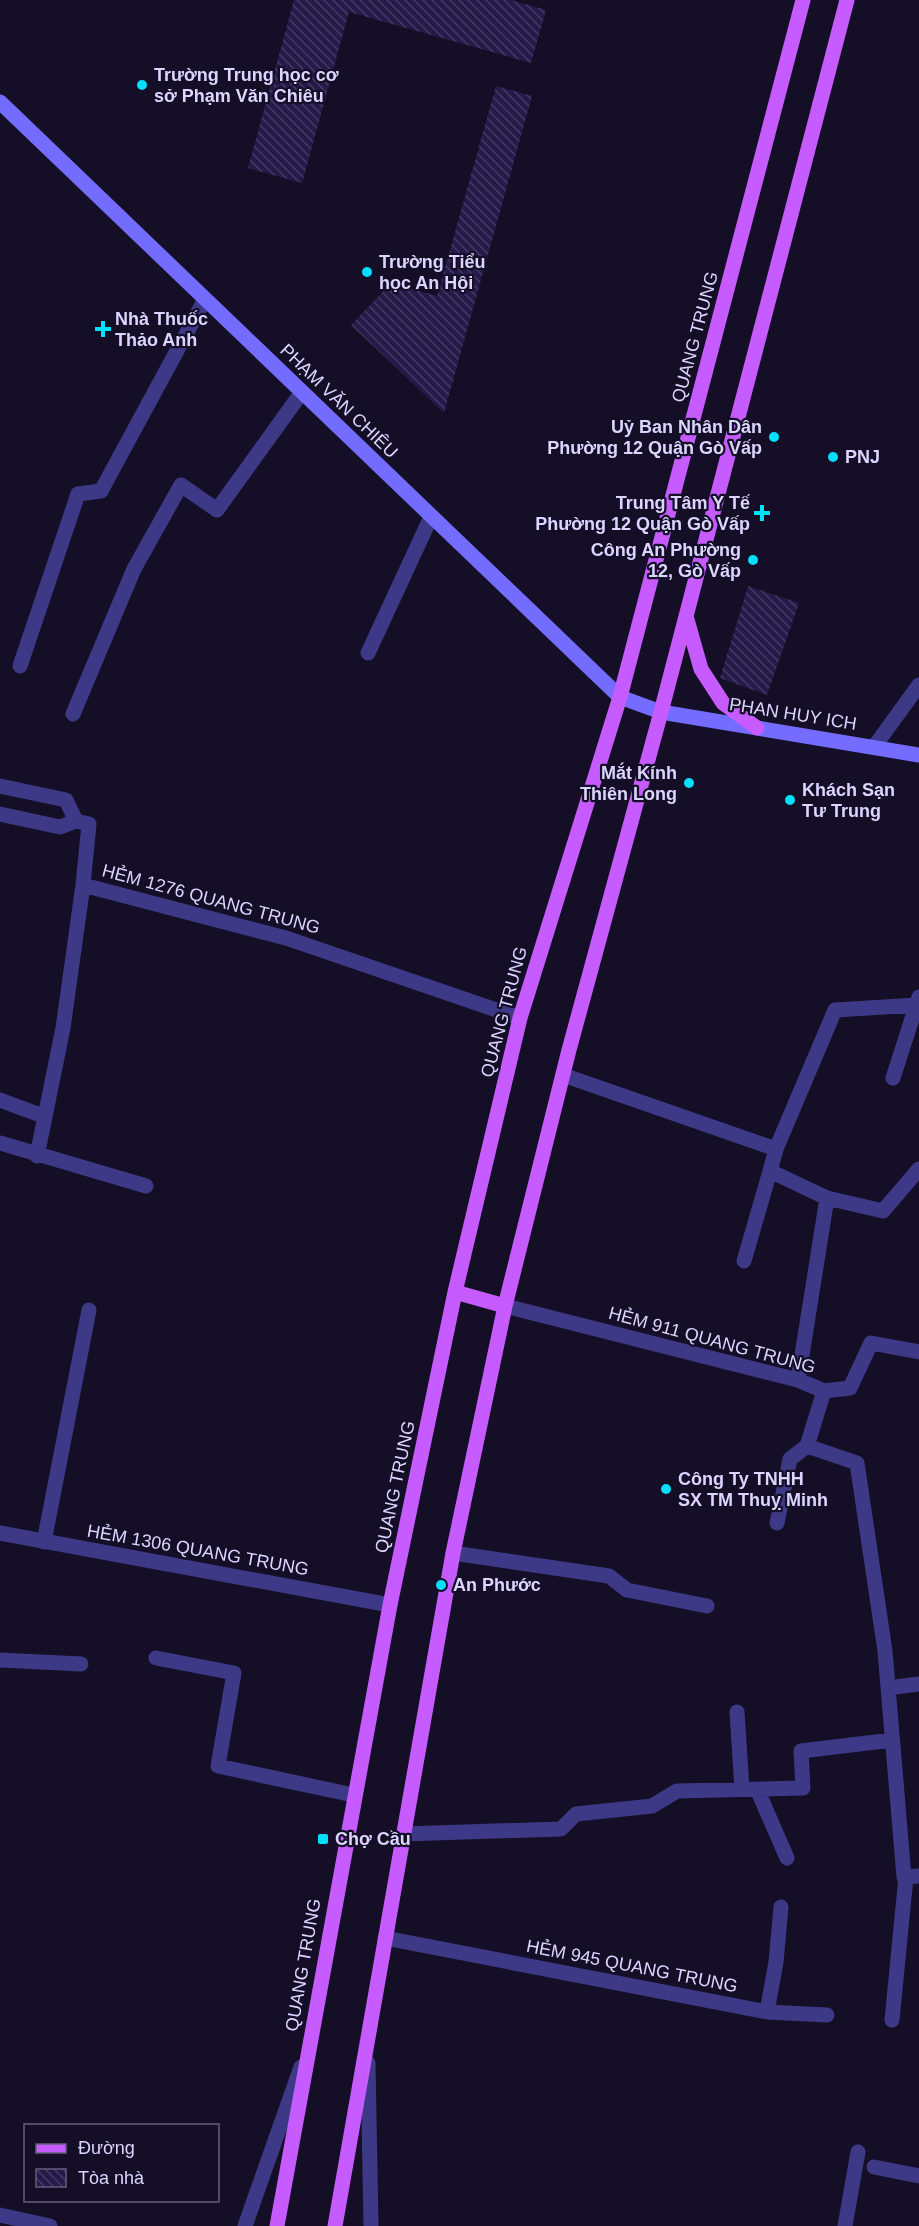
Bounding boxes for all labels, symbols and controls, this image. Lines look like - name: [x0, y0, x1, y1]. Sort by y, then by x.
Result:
- place label: Trường Trung học cơ sở Phạm Văn Chiêu: [154, 65, 339, 106]
- marker: Trường Trung học cơ sở Phạm Văn Chiêu: [135, 78, 149, 92]
- place label: Trường Tiểu học An Hội: [379, 252, 486, 293]
- marker: Trường Tiểu học An Hội: [360, 265, 374, 279]
- street label: QUANG TRUNG: [668, 269, 722, 405]
- place label: Nhà Thuốc Thảo Anh: [115, 309, 208, 350]
- marker: Nhà Thuốc Thảo Anh: [96, 322, 110, 336]
- street label: PHẠM VĂN CHIÊU: [276, 340, 402, 462]
- place label: Uỷ Ban Nhân Dân Phường 12 Quận Gò Vấp: [547, 417, 762, 458]
- marker: Uỷ Ban Nhân Dân Phường 12 Quận Gò Vấp: [767, 430, 781, 444]
- place label: PNJ: [845, 447, 880, 467]
- marker: PNJ: [826, 450, 840, 464]
- place label: Trung Tâm Y Tế Phường 12 Quận Gò Vấp: [535, 493, 751, 534]
- marker: Trung Tâm Y Tế Phường 12 Quận Gò Vấp: [755, 506, 769, 520]
- place label: Công An Phường 12, Gò Vấp: [591, 540, 741, 581]
- marker: Công An Phường 12, Gò Vấp: [746, 553, 760, 567]
- street label: PHAN HUY ICH: [728, 694, 858, 734]
- place label: Mắt Kính Thiên Long: [580, 762, 677, 804]
- marker: Mắt Kính Thiên Long: [682, 776, 696, 790]
- place label: Khách Sạn Tư Trung: [802, 780, 895, 821]
- marker: Khách Sạn Tư Trung: [783, 793, 797, 807]
- street label: HẺM 1276 QUANG TRUNG: [100, 859, 322, 938]
- street label: QUANG TRUNG: [477, 944, 531, 1080]
- street label: HẺM 911 QUANG TRUNG: [606, 1302, 818, 1377]
- street label: QUANG TRUNG: [371, 1419, 419, 1555]
- place label: Công Ty TNHH SX TM Thuỵ Minh: [678, 1469, 828, 1510]
- marker: Công Ty TNHH SX TM Thuỵ Minh: [659, 1482, 673, 1496]
- street label: HẺM 1306 QUANG TRUNG: [86, 1520, 311, 1579]
- place label: An Phước: [453, 1575, 541, 1595]
- marker: An Phước: [434, 1578, 448, 1592]
- place label: Chợ Cầu: [335, 1829, 411, 1849]
- marker: Chợ Cầu: [316, 1832, 330, 1846]
- street label: QUANG TRUNG: [281, 1897, 325, 2033]
- street label: HẺM 945 QUANG TRUNG: [525, 1935, 739, 1996]
- legend: [24, 2124, 219, 2202]
- text: Đường: [78, 2138, 135, 2158]
- text: Tòa nhà: [78, 2168, 145, 2188]

